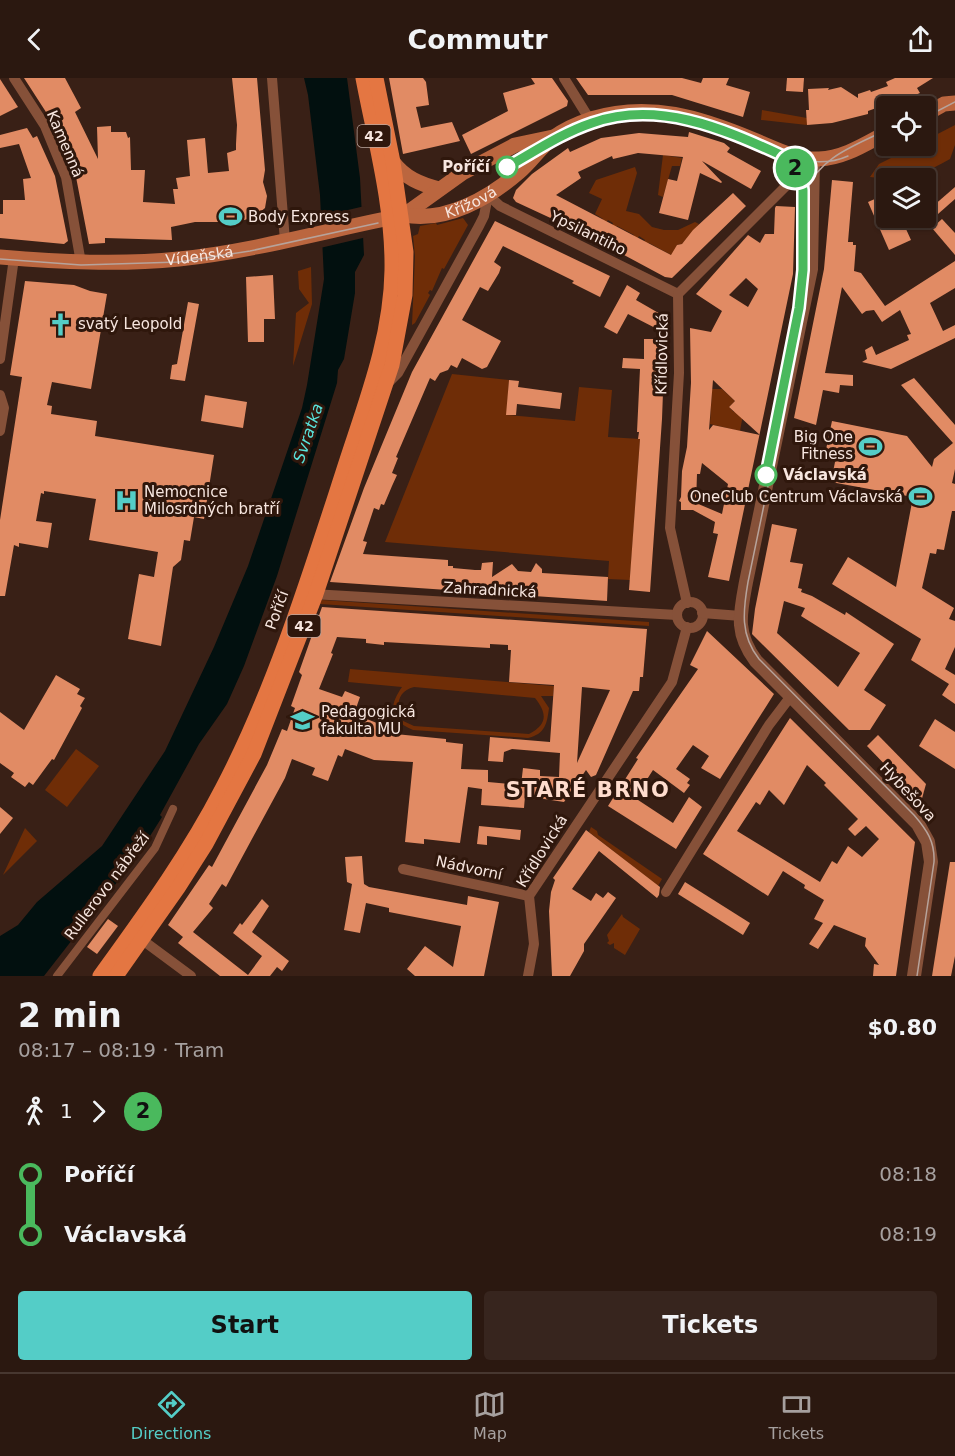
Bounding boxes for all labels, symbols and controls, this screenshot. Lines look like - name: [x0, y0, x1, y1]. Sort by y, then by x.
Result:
- icon: back: [18, 23, 51, 56]
- icon: share: [904, 23, 937, 56]
- text: Commutr: [407, 24, 548, 55]
- map controls: [876, 96, 936, 228]
- button: locate: [876, 96, 936, 156]
- street label: Kamenná: [43, 108, 87, 180]
- road number: 42: [358, 125, 391, 147]
- line badge: 2: [776, 148, 814, 188]
- marker: Poříčí: [496, 156, 518, 178]
- text: 2: [788, 156, 802, 180]
- place label: Poříčí: [442, 158, 491, 176]
- button: layers: [876, 168, 936, 228]
- street label: Křížová: [443, 183, 500, 222]
- sports icon: Body Express: [217, 204, 243, 230]
- street label: Ypsilantiho: [546, 206, 629, 259]
- place label: Body Express: [248, 208, 349, 226]
- street label: Vídeňská: [165, 242, 235, 269]
- church icon: svatý Leopold: [47, 311, 73, 337]
- street label: Křídlovická: [652, 313, 672, 395]
- place label: svatý Leopold: [78, 315, 182, 333]
- water label: Svratka: [289, 401, 327, 465]
- place label: Big One Fitness: [794, 428, 853, 463]
- sports icon: Big One Fitness: [858, 433, 884, 459]
- marker: Václavská: [755, 464, 777, 486]
- place label: Václavská: [783, 466, 867, 484]
- place label: Nemocnice Milosrdných bratří: [144, 483, 281, 518]
- sports icon: OneClub Centrum Václavská: [908, 484, 934, 510]
- hospital icon: Nemocnice Milosrdných bratří: [113, 488, 139, 514]
- place label: OneClub Centrum Václavská: [690, 488, 903, 506]
- street label: Zahradnická: [443, 579, 537, 601]
- street label: Poříčí: [262, 587, 293, 632]
- road number: 42: [288, 615, 320, 637]
- place label: Pedagogická fakulta MU: [321, 703, 416, 738]
- school or university icon: Pedagogická fakulta MU: [290, 708, 316, 734]
- street label: Hybešova: [876, 759, 940, 825]
- district label: STARÉ BRNO: [506, 777, 670, 802]
- street label: Křídlovická: [513, 811, 571, 891]
- street label: Rullerovo nábřeží: [61, 828, 154, 943]
- street label: Nádvorní: [434, 852, 505, 884]
- text: 2 min: [18, 996, 122, 1035]
- text: $0.80: [867, 1015, 937, 1040]
- text: 08:17 – 08:19 · Tram: [18, 1038, 224, 1062]
- icon: walk: [18, 1095, 51, 1128]
- icon: forward: [82, 1095, 115, 1128]
- text: 1: [60, 1099, 73, 1123]
- text: 2: [136, 1099, 150, 1123]
- text: Poříčí: [64, 1162, 134, 1187]
- text: 08:18: [879, 1162, 937, 1186]
- text: Václavská: [64, 1222, 187, 1247]
- text: 08:19: [879, 1222, 937, 1246]
- button: Start: [18, 1291, 472, 1360]
- button: Tickets: [484, 1291, 937, 1360]
- tab: Directions: [131, 1388, 211, 1443]
- tab: Map: [473, 1388, 507, 1443]
- tab: Tickets: [768, 1388, 824, 1443]

